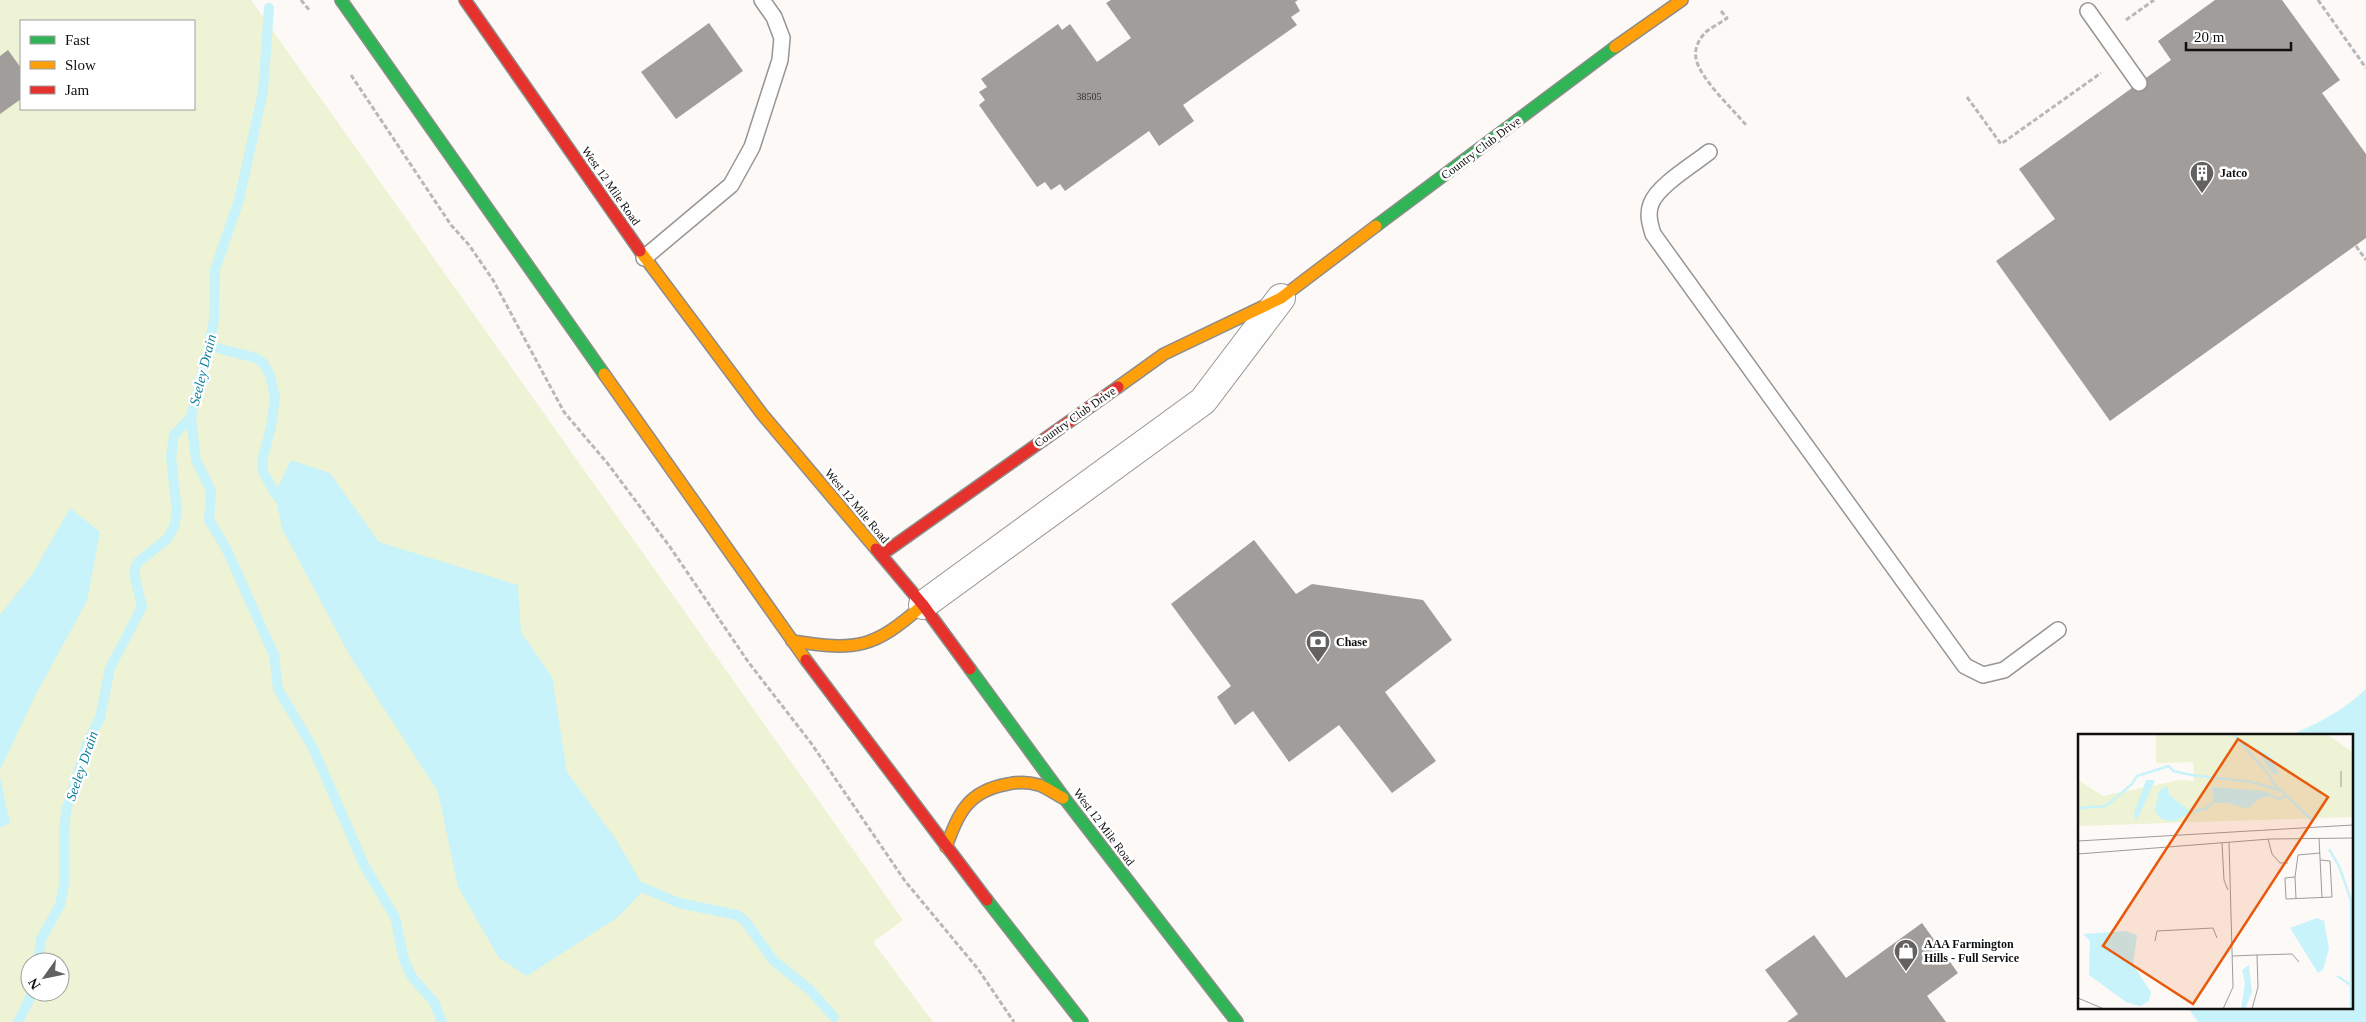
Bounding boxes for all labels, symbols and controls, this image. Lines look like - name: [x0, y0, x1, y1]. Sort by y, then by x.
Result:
- legend: [20, 20, 195, 110]
- scale bar: [2186, 20, 2291, 52]
- text: 20 m: [2194, 29, 2225, 45]
- text: Fast: [65, 32, 91, 48]
- text: Slow: [65, 57, 96, 73]
- text: Jam: [65, 82, 89, 98]
- house number: 38505: [1077, 91, 1102, 102]
- street label: Country Club Drive: [1438, 114, 1524, 182]
- street label: West 12 Mile Road: [579, 144, 643, 228]
- building icon: Jatco: [2189, 160, 2215, 194]
- place label: Jatco: [2220, 166, 2247, 180]
- water label: Seeley Drain: [187, 333, 219, 407]
- street label: Country Club Drive: [1032, 384, 1118, 450]
- street label: West 12 Mile Road: [822, 466, 892, 546]
- bank icon: Chase: [1305, 629, 1331, 663]
- place label: Chase: [1336, 635, 1368, 649]
- water label: Seeley Drain: [63, 729, 101, 803]
- inset map: [2078, 734, 2354, 1010]
- street label: West 12 Mile Road: [1071, 786, 1137, 868]
- place label: AAA Farmington Hills - Full Service: [1924, 937, 2020, 965]
- shop icon: AAA Farmington Hills - Full Service: [1893, 938, 1919, 972]
- north arrow: [20, 952, 70, 1002]
- text: N: [25, 975, 44, 992]

